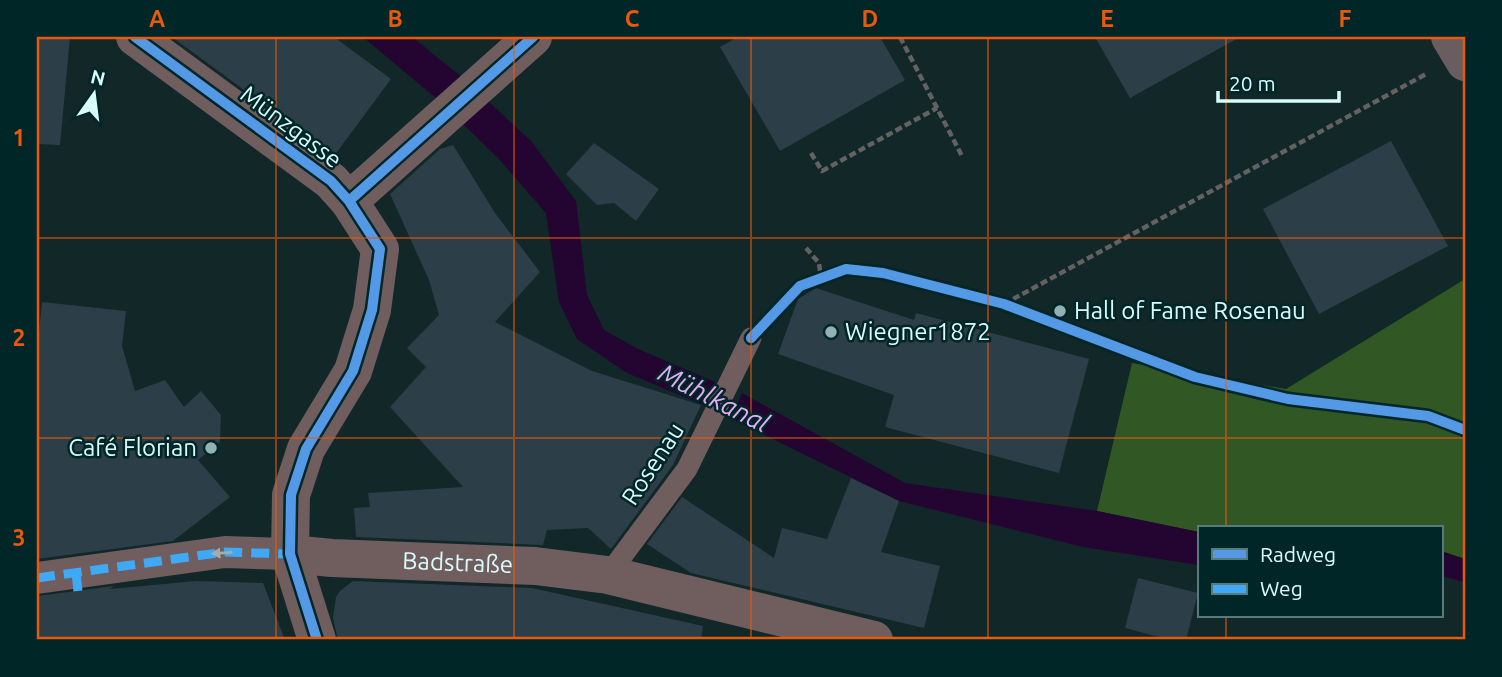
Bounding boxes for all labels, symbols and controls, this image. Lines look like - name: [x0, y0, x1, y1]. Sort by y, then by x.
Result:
- text: A: [149, 6, 165, 31]
- text: B: [387, 6, 403, 31]
- text: C: [625, 6, 640, 31]
- text: D: [862, 6, 878, 31]
- text: E: [1100, 6, 1114, 31]
- text: F: [1339, 6, 1352, 31]
- north arrow: [60, 60, 130, 130]
- scale bar: [1218, 60, 1339, 104]
- text: N: [89, 65, 108, 90]
- text: 20 m: [1229, 71, 1276, 95]
- street label: Münzgasse: [236, 80, 347, 173]
- text: 1: [13, 125, 25, 150]
- place label: Hall of Fame Rosenau: [1074, 297, 1306, 324]
- marker: Hall of Fame Rosenau: [1052, 303, 1068, 319]
- place label: Wiegner1872: [845, 318, 991, 345]
- marker: Wiegner1872: [823, 324, 839, 340]
- text: 2: [13, 325, 25, 350]
- water label: Mühlkanal: [654, 357, 775, 438]
- street label: Rosenau: [616, 418, 689, 510]
- place label: Café Florian: [68, 434, 197, 461]
- marker: Café Florian: [203, 440, 219, 456]
- text: 3: [13, 525, 25, 550]
- legend: [1198, 526, 1442, 618]
- text: Radweg: [1260, 542, 1336, 566]
- street label: Badstraße: [402, 547, 514, 578]
- one-way arrow: [211, 548, 233, 559]
- text: Weg: [1260, 576, 1303, 600]

